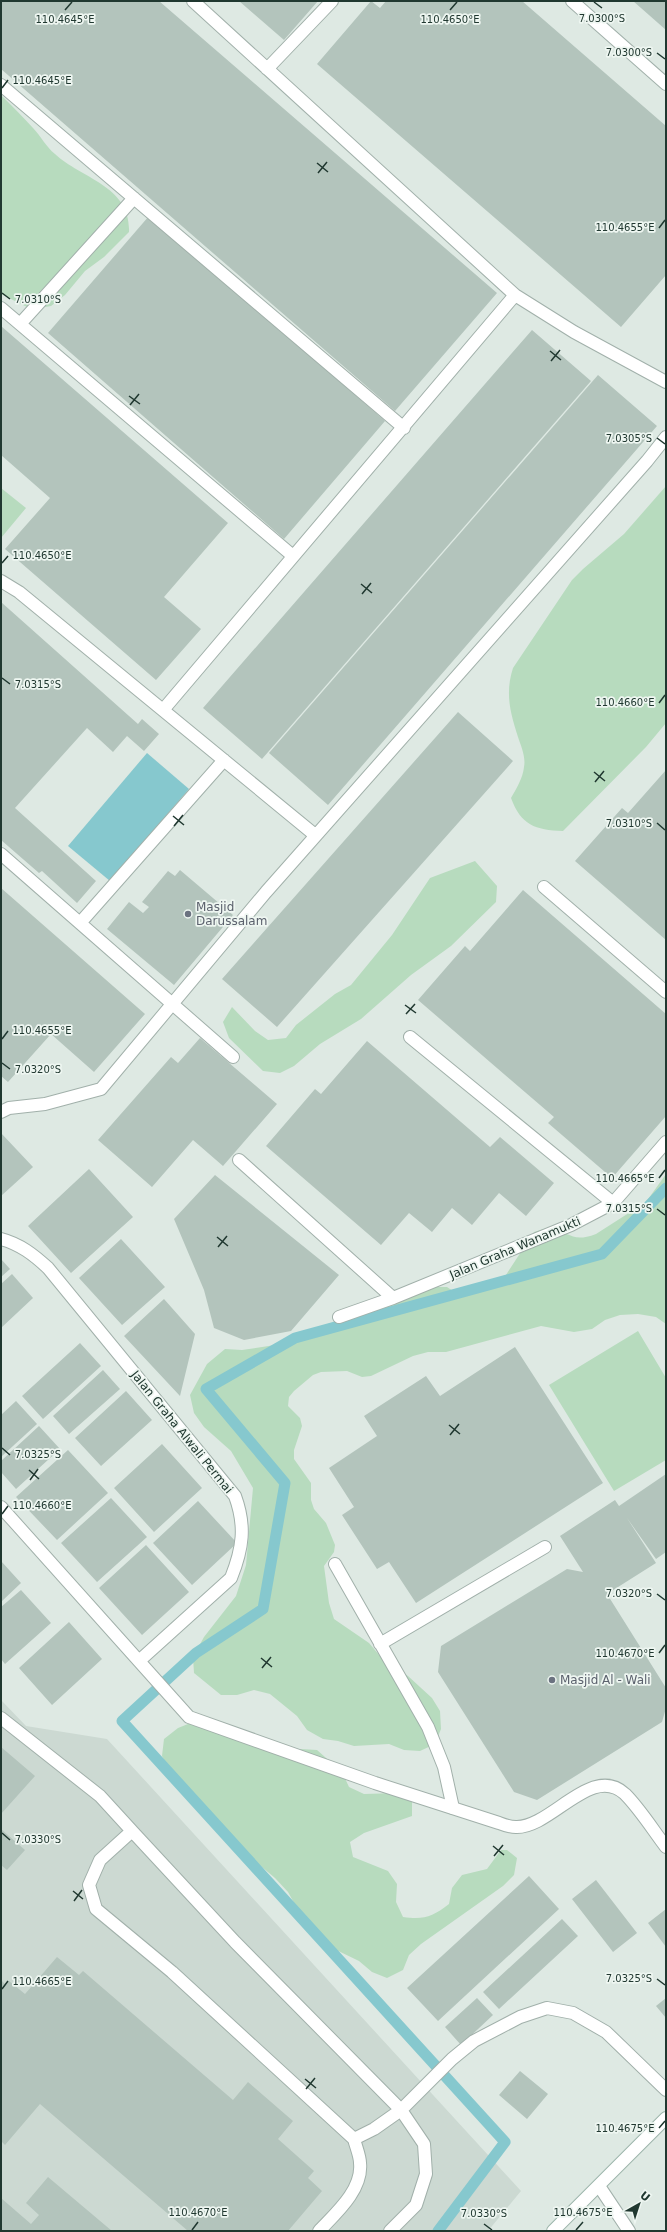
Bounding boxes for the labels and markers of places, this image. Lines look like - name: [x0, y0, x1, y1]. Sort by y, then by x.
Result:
- place label: Masjid Darussalam: [196, 900, 267, 928]
- marker: Masjid Darussalam: [183, 909, 193, 919]
- place label: Masjid Al - Wali: [560, 1673, 651, 1687]
- marker: Masjid Al - Wali: [547, 1675, 557, 1685]

